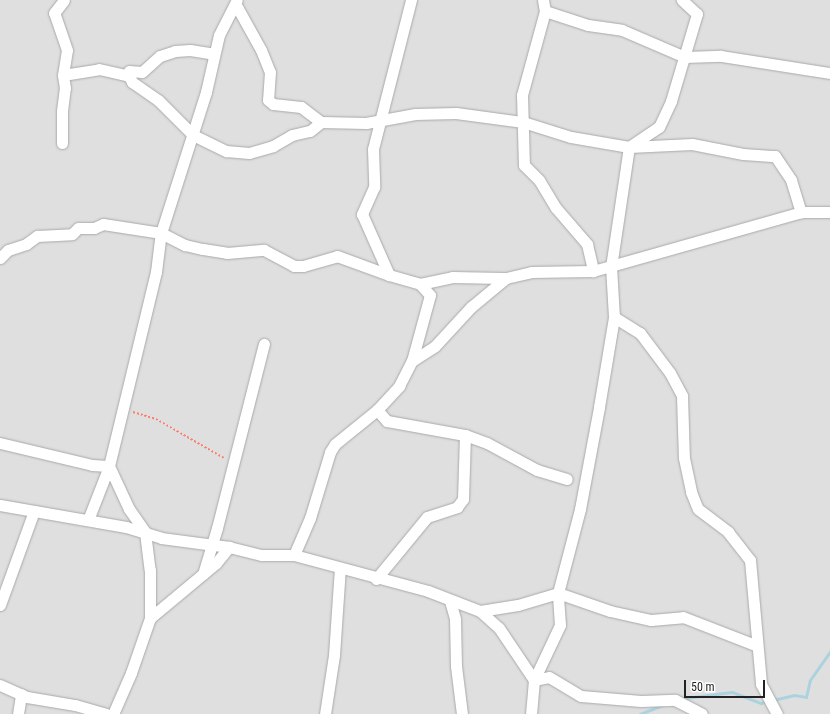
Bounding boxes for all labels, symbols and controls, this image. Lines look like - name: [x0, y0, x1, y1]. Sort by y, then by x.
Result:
- scale bar: [686, 672, 767, 698]
- text: 50 m: [691, 680, 715, 694]

